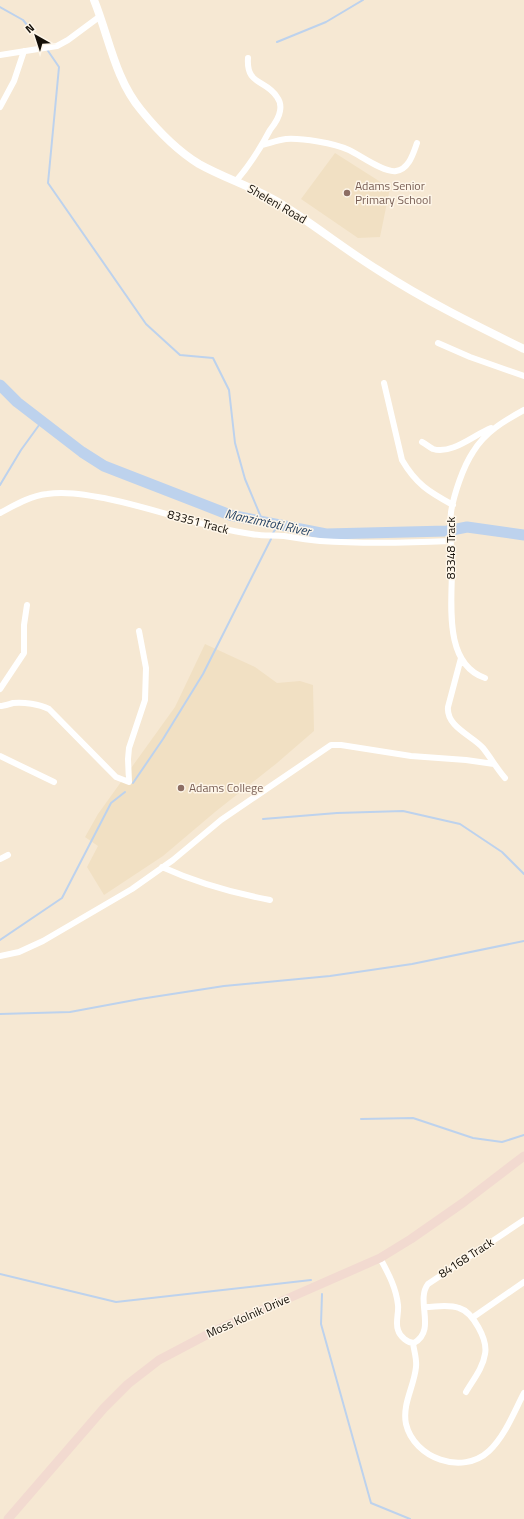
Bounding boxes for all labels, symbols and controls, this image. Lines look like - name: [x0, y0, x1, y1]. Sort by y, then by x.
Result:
- north arrow: [16, 16, 56, 56]
- text: N: [22, 20, 38, 37]
- place label: Adams Senior Primary School: [355, 176, 431, 209]
- street label: Sheleni Road: [244, 179, 310, 228]
- marker: Adams Senior Primary School: [342, 188, 352, 198]
- water label: Manzimtoti River: [223, 503, 315, 541]
- street label: 83351 Track: [165, 504, 231, 539]
- street label: 83348 Track: [441, 516, 460, 579]
- place label: Adams College: [189, 778, 263, 797]
- marker: Adams College: [176, 783, 186, 793]
- street label: 84168 Track: [434, 1232, 497, 1283]
- street label: Moss Kolnik Drive: [203, 1289, 293, 1342]

